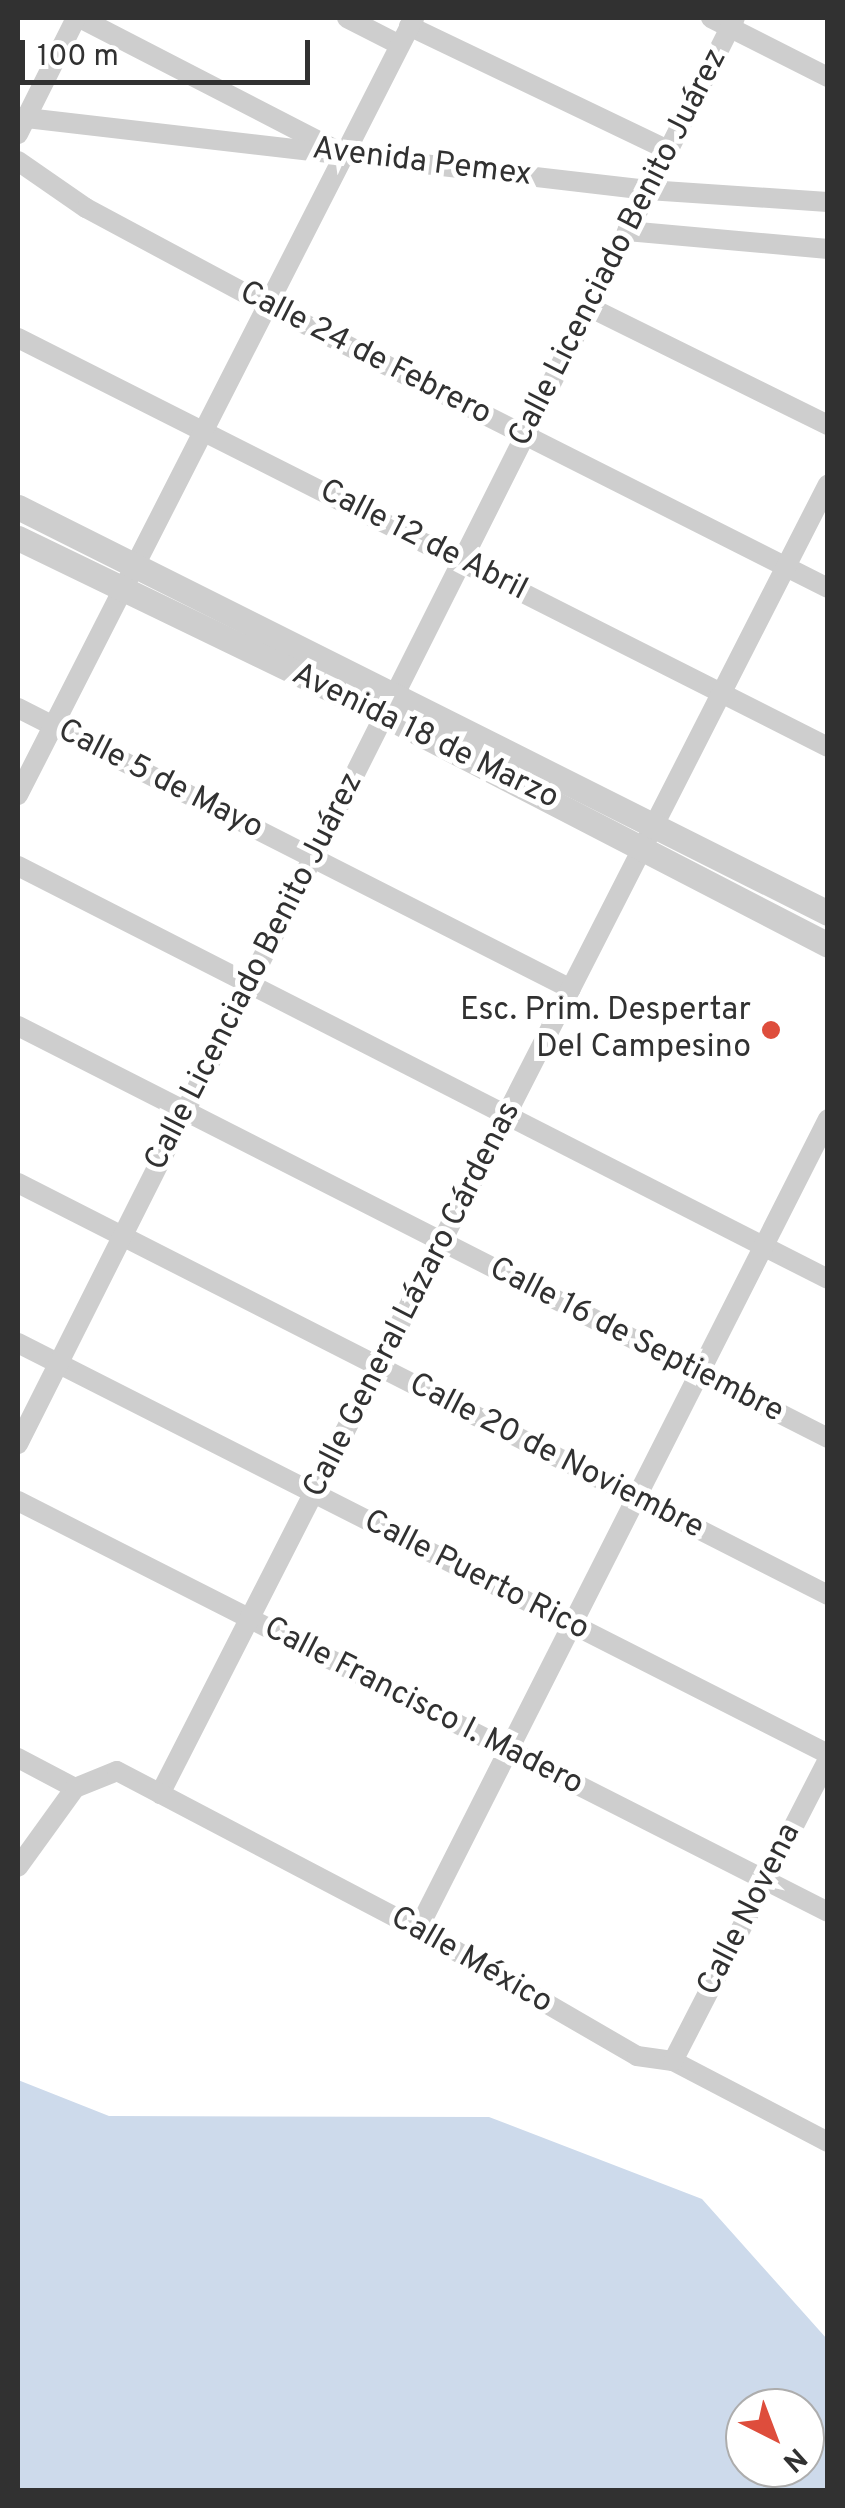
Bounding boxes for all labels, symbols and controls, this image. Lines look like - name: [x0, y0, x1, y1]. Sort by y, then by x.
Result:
- scale bar: [25, 20, 315, 82]
- text: 100 m: [37, 39, 119, 76]
- street label: Calle Licenciado Benito Juárez: [502, 43, 736, 453]
- street label: Avenida Pemex: [310, 131, 534, 195]
- street label: Calle 24 de Febrero: [233, 274, 497, 434]
- street label: Calle 12 de Abril: [312, 472, 534, 610]
- street label: Avenida 18 de Marzo: [285, 656, 565, 818]
- street label: Calle 5 de Mayo: [51, 712, 269, 848]
- street label: Calle Licenciado Benito Juárez: [138, 767, 372, 1177]
- place label: Esc. Prim. Despertar Del Campesino: [460, 993, 751, 1068]
- marker: Esc. Prim. Despertar Del Campesino: [760, 1019, 782, 1041]
- street label: Calle General Lázaro Cárdenas: [296, 1096, 530, 1504]
- street label: Calle 16 de Septiembre: [482, 1250, 790, 1432]
- street label: Calle 20 de Noviembre: [402, 1366, 710, 1548]
- street label: Calle Puerto Rico: [357, 1503, 595, 1649]
- street label: Calle Francisco I. Madero: [257, 1610, 589, 1804]
- street label: Calle Novena: [690, 1817, 810, 2003]
- street label: Calle México: [383, 1899, 559, 2023]
- north arrow: [725, 2388, 825, 2488]
- text: N: [774, 2439, 813, 2479]

